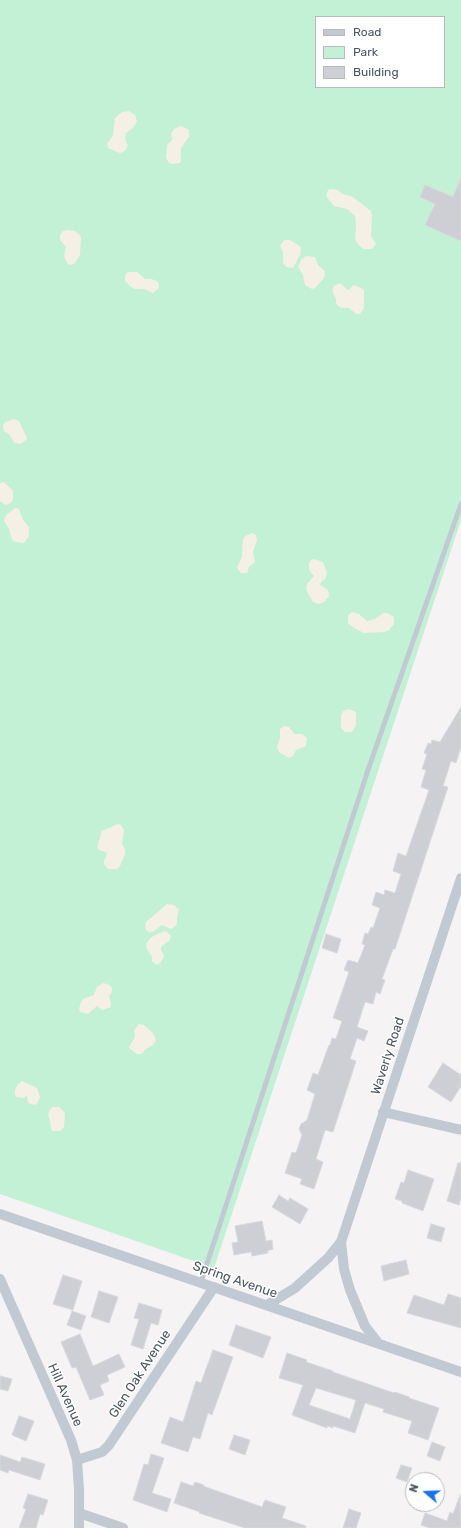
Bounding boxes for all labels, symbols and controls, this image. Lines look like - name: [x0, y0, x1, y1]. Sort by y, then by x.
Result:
- legend: [315, 16, 445, 88]
- text: Road: [353, 25, 381, 39]
- text: Park: [353, 45, 378, 59]
- text: Building: [353, 65, 399, 79]
- street label: Waverly Road: [368, 1015, 408, 1097]
- street label: Spring Avenue: [191, 1258, 279, 1302]
- street label: Glen Oak Avenue: [106, 1327, 174, 1421]
- street label: Hill Avenue: [44, 1361, 86, 1429]
- north arrow: [405, 1472, 445, 1512]
- text: N: [407, 1482, 422, 1494]

